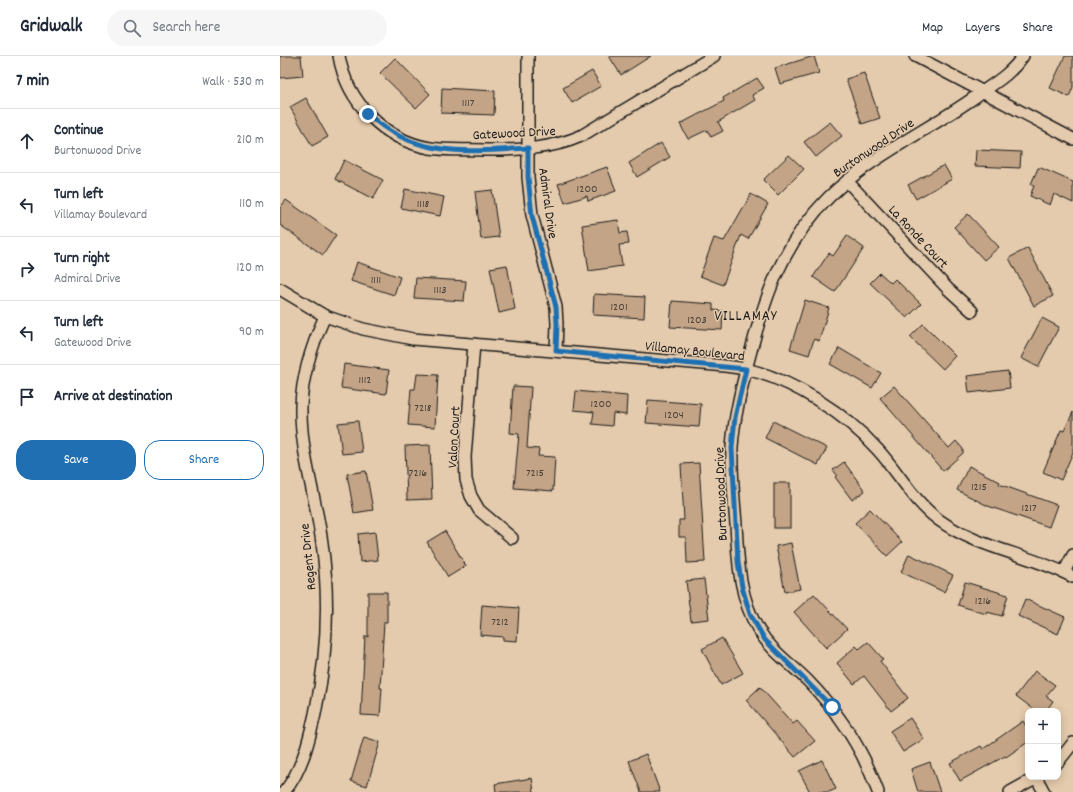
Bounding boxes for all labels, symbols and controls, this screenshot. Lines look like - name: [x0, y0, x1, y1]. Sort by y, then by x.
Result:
- search box: [107, 10, 387, 46]
- text: Gridwalk: [20, 14, 83, 41]
- icon: search: [121, 17, 143, 39]
- text: Search here: [153, 17, 220, 39]
- text: Map: [922, 18, 943, 38]
- text: Layers: [965, 18, 1000, 38]
- text: Share: [1022, 18, 1053, 38]
- text: 7 min: [16, 70, 49, 94]
- text: Walk · 530 m: [202, 73, 264, 92]
- house number: 1117: [462, 95, 475, 112]
- route end: [359, 105, 377, 123]
- street label: Burtonwood Drive: [830, 114, 919, 183]
- text: Continue: [54, 120, 103, 142]
- street label: Gatewood Drive: [472, 122, 556, 146]
- icon: ahead: [16, 130, 38, 152]
- text: 210 m: [236, 131, 264, 150]
- text: Burtonwood Drive: [54, 142, 141, 161]
- street label: Admiral Drive: [532, 166, 562, 240]
- house number: 1200: [577, 181, 597, 198]
- text: Turn left: [54, 184, 103, 206]
- icon: left: [16, 194, 38, 216]
- text: 110 m: [239, 195, 264, 214]
- house number: 1118: [417, 196, 430, 213]
- street label: La Ronde Court: [883, 201, 952, 274]
- text: Villamay Boulevard: [54, 206, 147, 225]
- text: Turn right: [54, 248, 110, 270]
- icon: right: [16, 258, 38, 280]
- text: 120 m: [236, 259, 264, 278]
- text: Admiral Drive: [54, 270, 121, 289]
- house number: 1111: [371, 272, 381, 289]
- house number: 1113: [433, 282, 447, 299]
- house number: 1201: [610, 299, 628, 316]
- district label: VILLAMAY: [715, 306, 777, 328]
- text: Turn left: [54, 312, 103, 334]
- house number: 1203: [687, 312, 707, 329]
- icon: left: [16, 322, 38, 344]
- text: 90 m: [239, 323, 264, 342]
- text: Gatewood Drive: [54, 334, 131, 353]
- street label: Villamay Boulevard: [644, 337, 746, 367]
- house number: 1112: [358, 372, 372, 389]
- icon: arrive: [16, 386, 38, 408]
- text: Arrive at destination: [54, 386, 172, 408]
- house number: 1200: [591, 396, 611, 413]
- house number: 7218: [414, 400, 432, 417]
- street label: Valon Court: [443, 406, 467, 469]
- house number: 1204: [664, 407, 684, 424]
- button: Save: [16, 440, 136, 480]
- button: Share: [144, 440, 264, 480]
- street label: Burtonwood Drive: [710, 447, 734, 541]
- house number: 7216: [409, 465, 427, 482]
- house number: 7215: [526, 465, 544, 482]
- house number: 1215: [971, 479, 987, 496]
- house number: 1217: [1021, 500, 1037, 517]
- street label: Regent Drive: [296, 522, 322, 591]
- house number: 1216: [975, 593, 991, 610]
- house number: 7212: [491, 614, 509, 631]
- route start: [823, 698, 841, 716]
- map controls: [1025, 708, 1061, 780]
- button: +: [1025, 708, 1061, 744]
- button: −: [1025, 744, 1061, 780]

